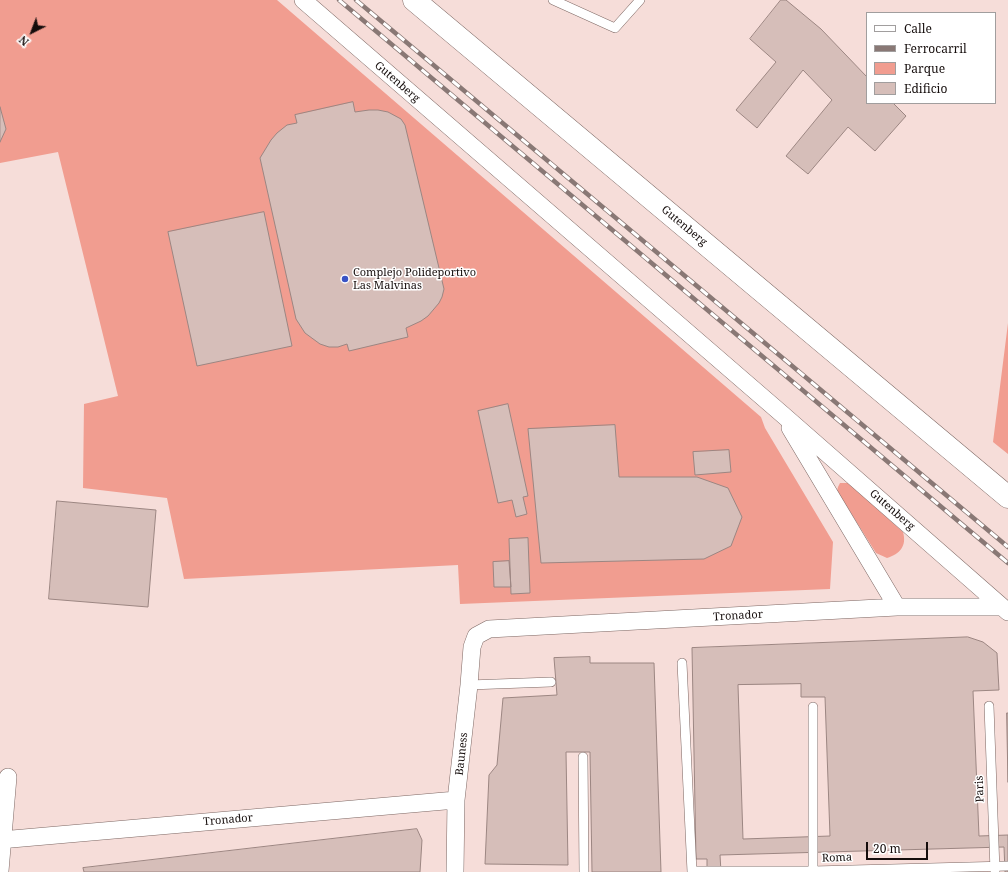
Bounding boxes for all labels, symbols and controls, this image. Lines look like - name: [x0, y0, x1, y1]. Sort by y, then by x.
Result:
- north arrow: [12, 12, 52, 52]
- legend: [866, 12, 996, 104]
- text: Calle: [904, 20, 932, 37]
- text: N: [15, 33, 32, 50]
- text: Ferrocarril: [904, 40, 967, 57]
- street label: Gutenberg: [372, 59, 422, 105]
- text: Parque: [904, 60, 945, 77]
- text: Edificio: [904, 80, 947, 97]
- street label: Gutenberg: [659, 203, 709, 249]
- place label: Complejo Polideportivo Las Malvinas: [353, 266, 476, 292]
- marker: Complejo Polideportivo Las Malvinas: [340, 274, 350, 284]
- street label: Gutenberg: [867, 487, 917, 533]
- street label: Tronador: [713, 608, 763, 624]
- street label: Bauness: [453, 732, 471, 776]
- street label: Paris: [973, 776, 987, 802]
- street label: Tronador: [203, 811, 253, 829]
- scale bar: [868, 834, 930, 860]
- text: 20 m: [873, 840, 901, 857]
- street label: Roma: [822, 851, 852, 865]

